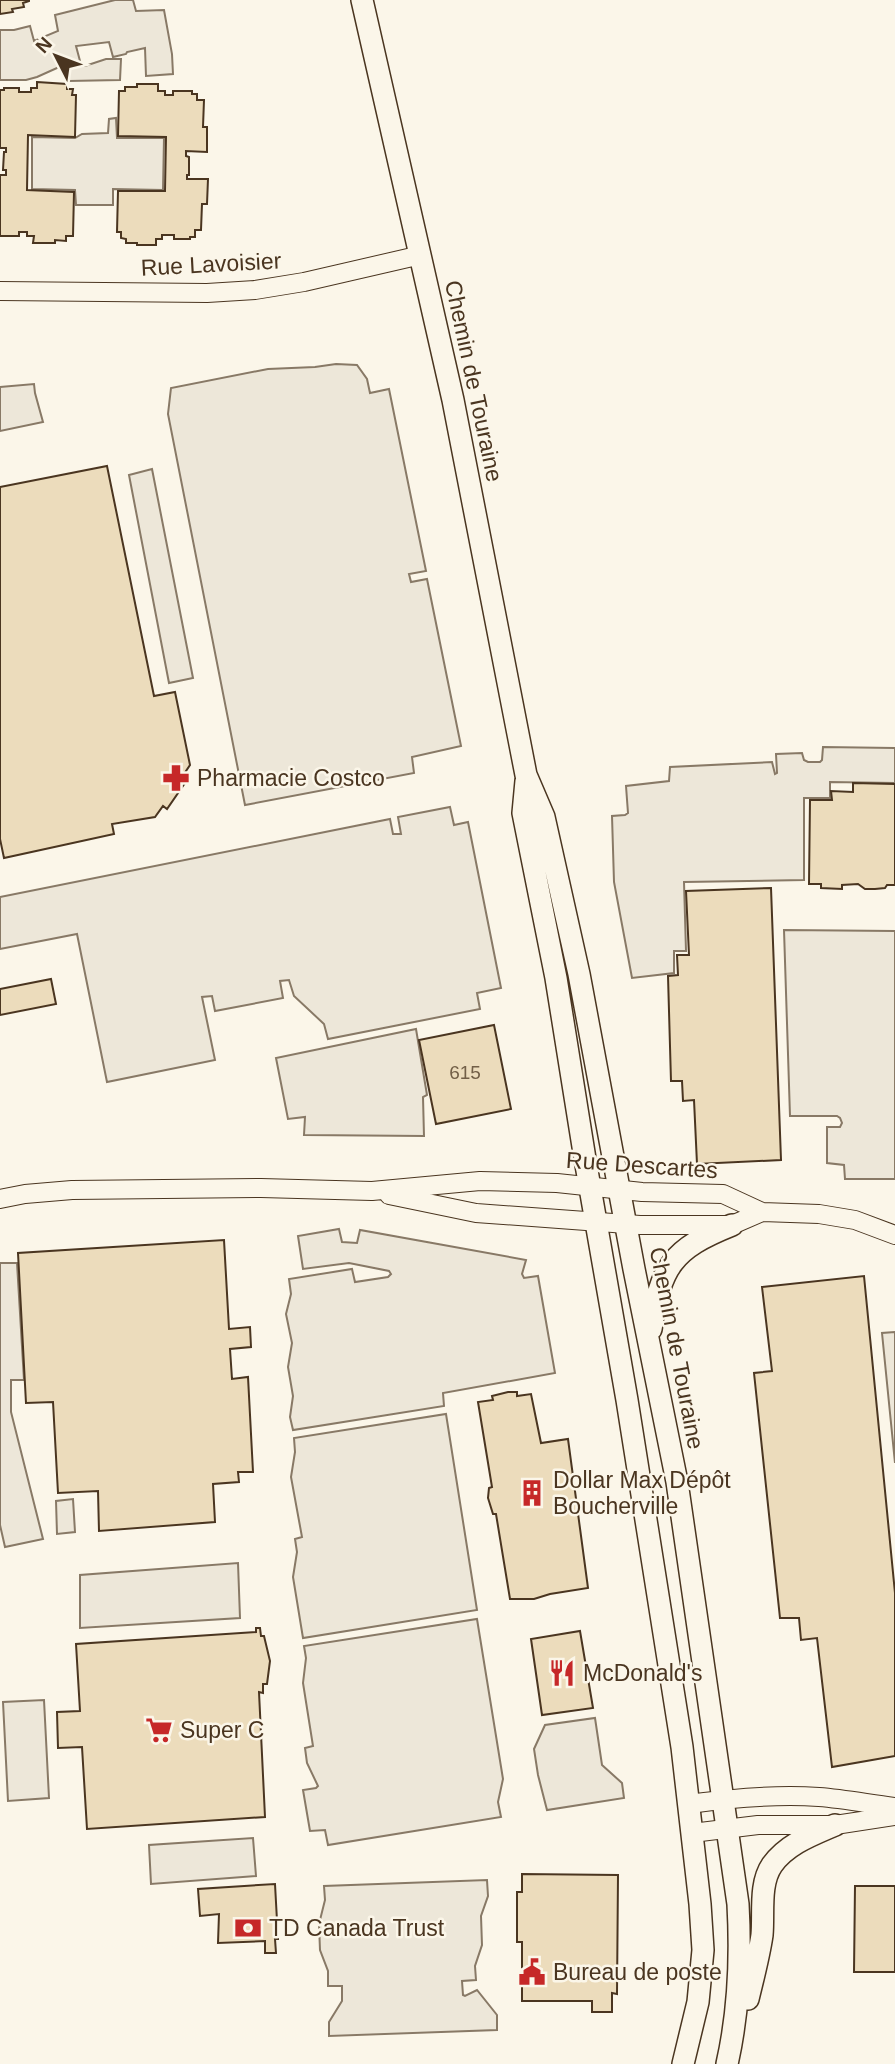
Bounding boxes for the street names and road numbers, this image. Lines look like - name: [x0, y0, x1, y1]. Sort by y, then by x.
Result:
- street label: Rue Lavoisier: [140, 247, 282, 281]
- street label: Chemin de Touraine: [440, 278, 508, 484]
- street label: Rue Descartes: [565, 1147, 719, 1183]
- street label: Chemin de Touraine: [645, 1245, 709, 1451]

